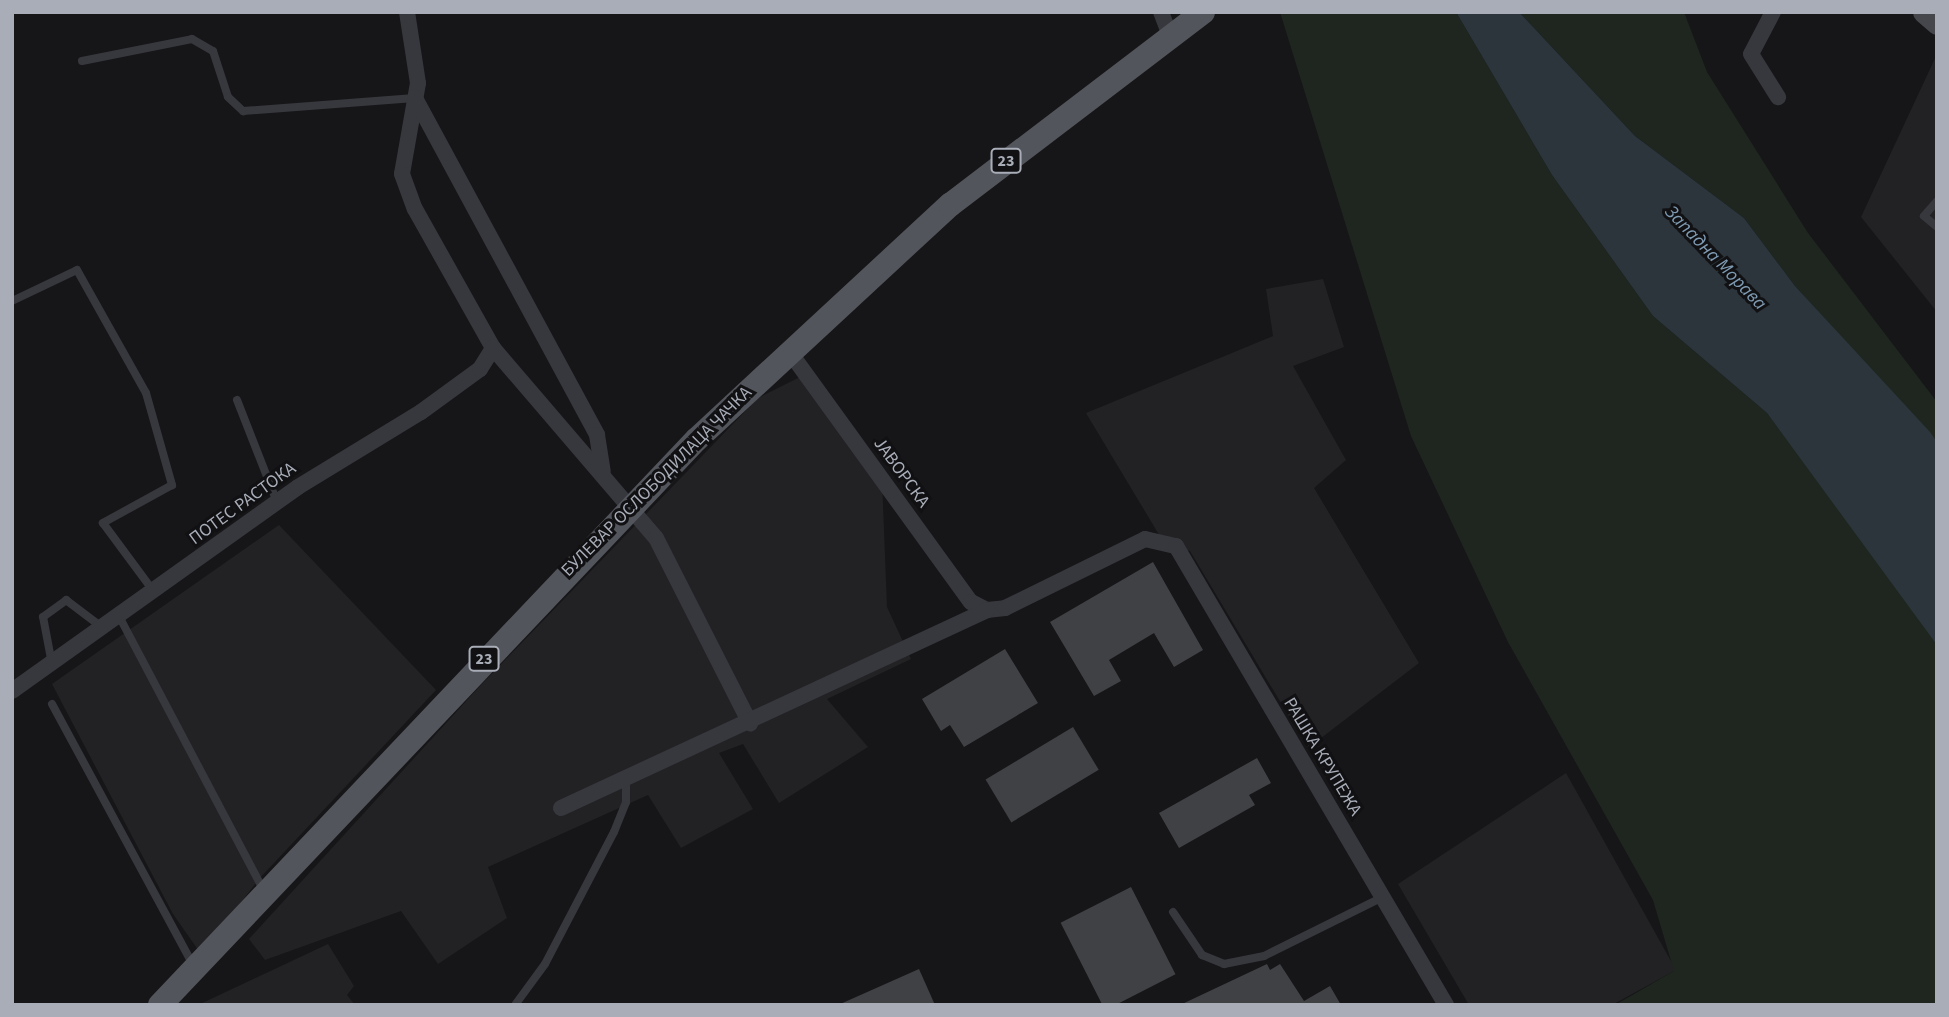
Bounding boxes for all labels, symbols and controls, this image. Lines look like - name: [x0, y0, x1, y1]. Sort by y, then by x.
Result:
- road number: 23: [990, 148, 1022, 174]
- water label: Западна Морава: [1659, 201, 1771, 315]
- street label: БУЛЕВАР ОСЛОБОДИЛАЦА ЧАЧКА: [557, 382, 757, 582]
- street label: ЈАВОРСКА: [868, 434, 934, 512]
- street label: ПОТЕС РАСТОКА: [186, 458, 300, 550]
- road number: 23: [468, 646, 500, 672]
- street label: РАШКА КРУПЕЖА: [1278, 694, 1366, 820]

